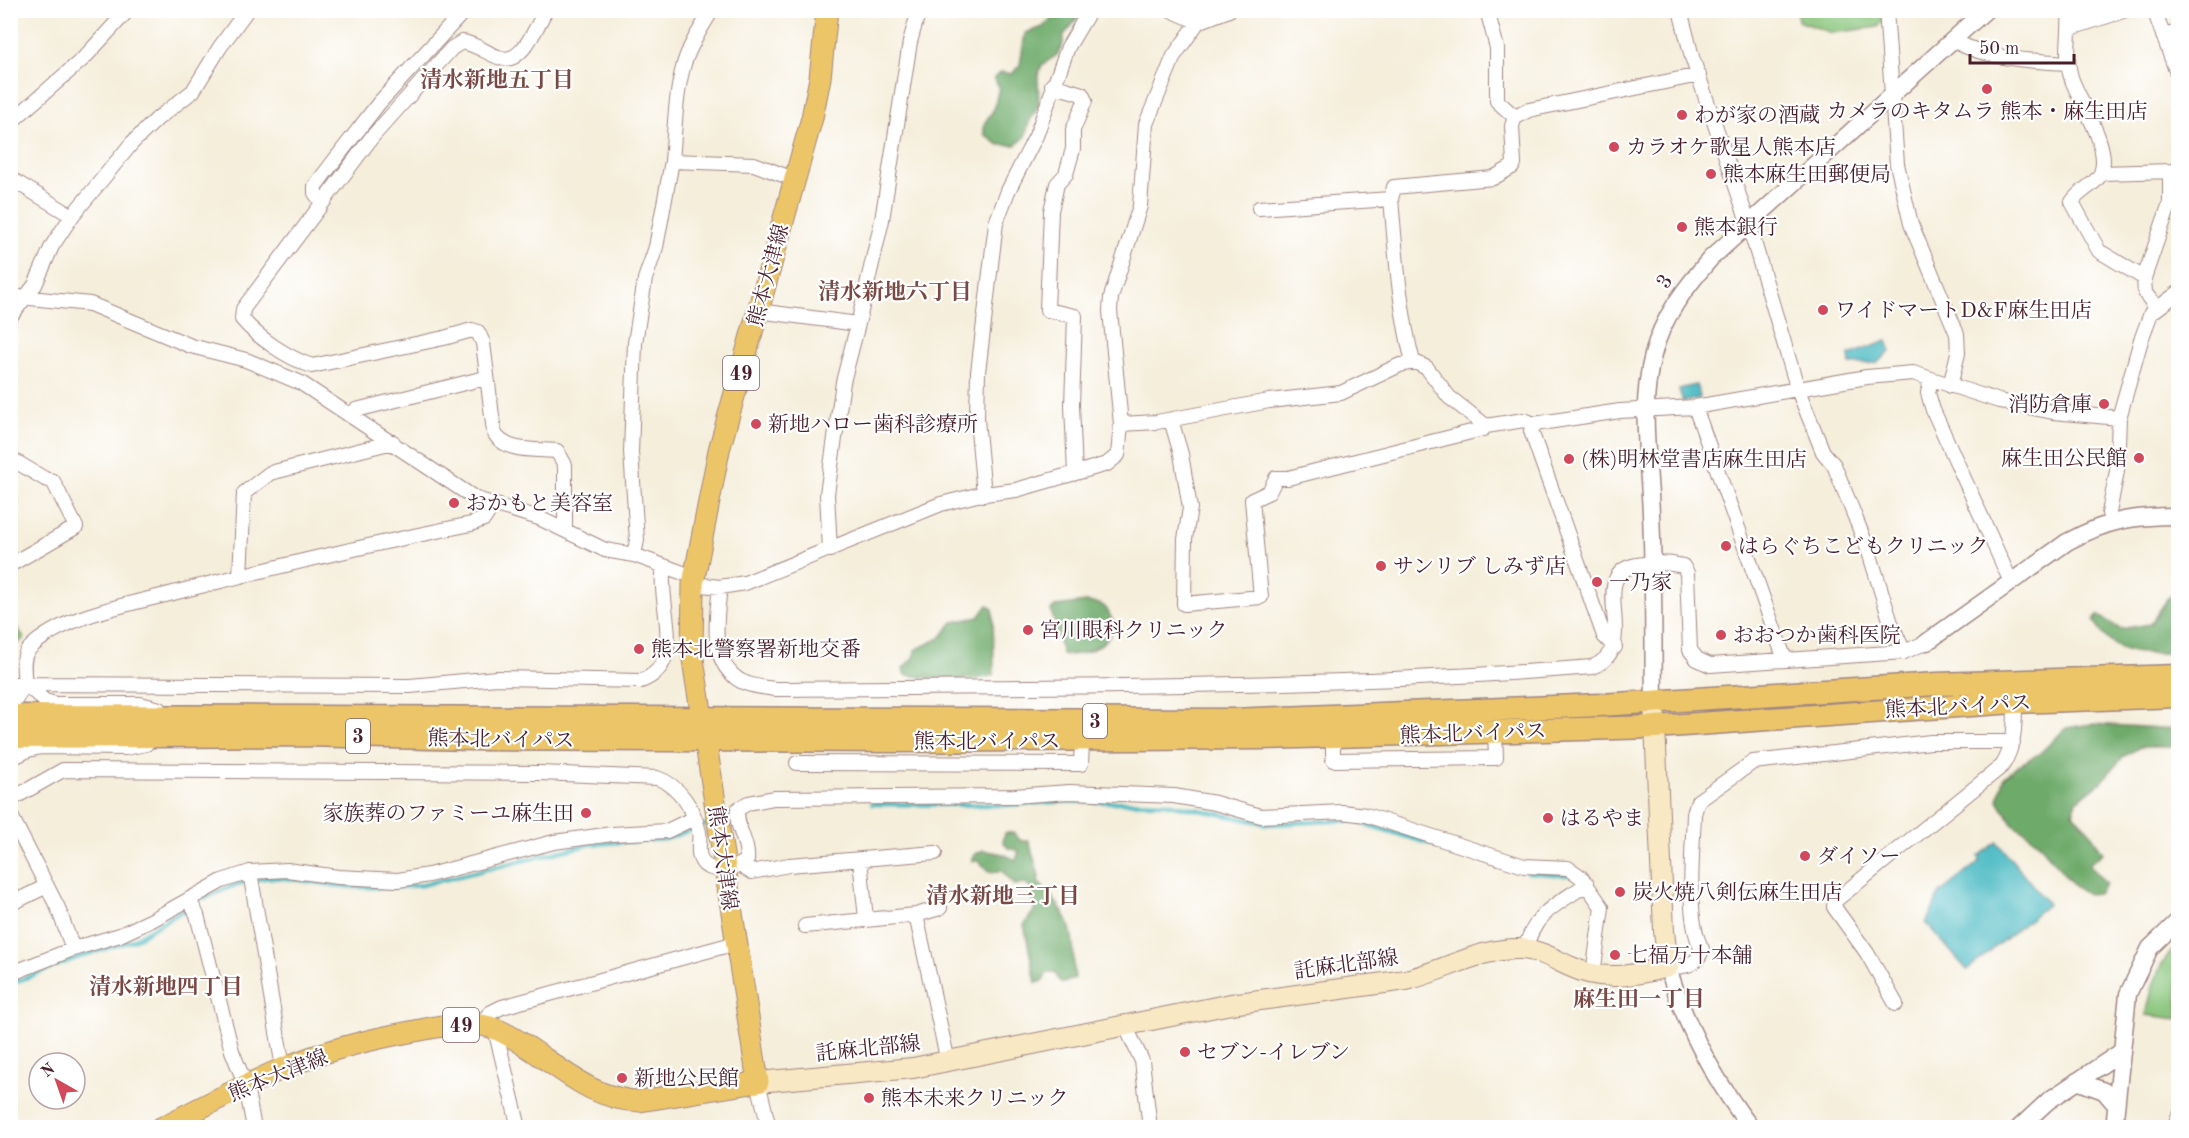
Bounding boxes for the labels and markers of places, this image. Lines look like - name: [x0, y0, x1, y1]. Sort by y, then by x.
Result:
- marker: カメラのキタムラ 熊本・麻生田店: [1980, 82, 1994, 96]
- place label: カメラのキタムラ 熊本・麻生田店: [1827, 100, 2147, 123]
- place label: わが家の酒蔵: [1694, 104, 1820, 127]
- marker: わが家の酒蔵: [1675, 108, 1689, 122]
- place label: カラオケ歌星人熊本店: [1626, 136, 1836, 159]
- marker: カラオケ歌星人熊本店: [1607, 140, 1621, 154]
- place label: 熊本麻生田郵便局: [1723, 163, 1891, 186]
- marker: 熊本麻生田郵便局: [1704, 167, 1718, 181]
- place label: 熊本銀行: [1694, 216, 1778, 239]
- marker: 熊本銀行: [1675, 220, 1689, 234]
- place label: ワイドマートD&F麻生田店: [1835, 299, 2091, 322]
- marker: ワイドマートD&F麻生田店: [1816, 303, 1830, 317]
- place label: 消防倉庫: [2008, 393, 2092, 416]
- marker: 消防倉庫: [2097, 397, 2111, 411]
- place label: 新地ハロー歯科診療所: [768, 413, 978, 436]
- marker: 新地ハロー歯科診療所: [749, 417, 763, 431]
- place label: 麻生田公民館: [2001, 447, 2127, 470]
- place label: (株)明林堂書店麻生田店: [1581, 448, 1807, 471]
- marker: 麻生田公民館: [2132, 451, 2146, 465]
- marker: (株)明林堂書店麻生田店: [1562, 452, 1576, 466]
- place label: おかもと美容室: [466, 492, 613, 515]
- marker: おかもと美容室: [447, 496, 461, 510]
- place label: はらぐちこどもクリニック: [1738, 536, 1989, 558]
- marker: はらぐちこどもクリニック: [1719, 539, 1733, 553]
- place label: サンリブ しみず店: [1393, 555, 1566, 578]
- marker: サンリブ しみず店: [1374, 559, 1388, 573]
- place label: 一乃家: [1609, 571, 1672, 594]
- marker: 一乃家: [1590, 575, 1604, 589]
- place label: 宮川眼科クリニック: [1040, 619, 1228, 642]
- marker: 宮川眼科クリニック: [1021, 623, 1035, 637]
- place label: おおつか歯科医院: [1733, 624, 1901, 647]
- marker: おおつか歯科医院: [1714, 628, 1728, 642]
- place label: 熊本北警察署新地交番: [651, 638, 861, 661]
- marker: 熊本北警察署新地交番: [632, 642, 646, 656]
- place label: 家族葬のファミーユ麻生田: [322, 802, 574, 825]
- marker: 家族葬のファミーユ麻生田: [579, 806, 593, 820]
- place label: はるやま: [1560, 808, 1644, 830]
- marker: はるやま: [1541, 811, 1555, 825]
- place label: ダイソー: [1817, 846, 1901, 868]
- marker: ダイソー: [1798, 849, 1812, 863]
- place label: 炭火焼八剣伝麻生田店: [1632, 881, 1842, 904]
- marker: 炭火焼八剣伝麻生田店: [1613, 885, 1627, 899]
- place label: 七福万十本舗: [1627, 944, 1753, 967]
- marker: 七福万十本舗: [1608, 948, 1622, 962]
- place label: セブン-イレブン: [1197, 1041, 1350, 1064]
- marker: セブン-イレブン: [1178, 1045, 1192, 1059]
- place label: 新地公民館: [634, 1067, 739, 1090]
- marker: 新地公民館: [615, 1071, 629, 1085]
- place label: 熊本未来クリニック: [881, 1087, 1069, 1110]
- marker: 熊本未来クリニック: [862, 1091, 876, 1105]

